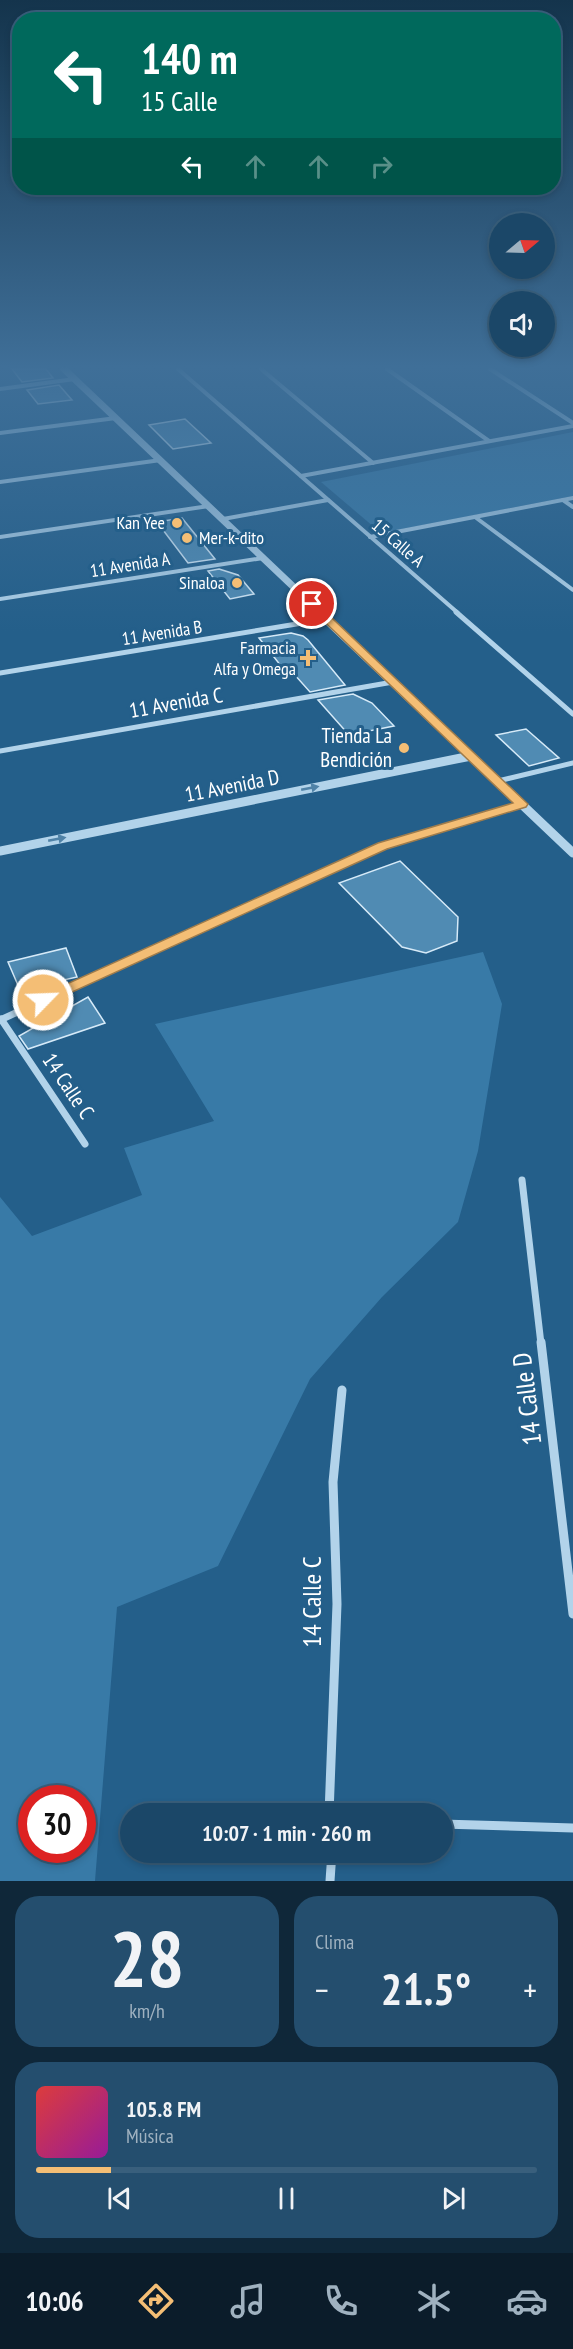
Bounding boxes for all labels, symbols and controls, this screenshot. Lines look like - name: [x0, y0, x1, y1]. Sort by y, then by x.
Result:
- text: 140 m: [141, 31, 238, 86]
- icon: left: [42, 36, 120, 114]
- text: 15 Calle: [141, 84, 218, 118]
- icon: left: [176, 150, 209, 183]
- icon: ahead: [239, 150, 272, 183]
- icon: ahead: [302, 150, 335, 183]
- icon: right: [365, 150, 398, 183]
- north arrow: [489, 213, 555, 279]
- map controls: [489, 213, 555, 357]
- button: sound: [489, 291, 555, 357]
- place label: Kan Yee: [116, 511, 165, 534]
- street label: 15 Calle A: [367, 513, 430, 572]
- marker: Kan Yee: [170, 516, 184, 530]
- place label: Mer-k-dito: [199, 526, 264, 549]
- marker: Mer-k-dito: [180, 531, 194, 545]
- street label: 11 Avenida A: [88, 547, 172, 582]
- place label: Sinaloa: [179, 571, 225, 594]
- marker: Sinaloa: [230, 576, 244, 590]
- pin: [286, 578, 337, 629]
- icon: arrive: [295, 587, 328, 620]
- street label: 11 Avenida B: [120, 615, 204, 650]
- place label: Farmacia Alfa y Omega: [214, 636, 296, 680]
- marker: Farmacia Alfa y Omega: [301, 651, 315, 665]
- street label: 11 Avenida C: [127, 681, 225, 724]
- place label: Tienda La Bendición: [320, 722, 392, 773]
- marker: Tienda La Bendición: [397, 741, 411, 755]
- street label: 11 Avenida D: [182, 763, 281, 808]
- one-way arrow: [301, 783, 320, 792]
- one-way arrow: [48, 834, 67, 843]
- position arrow: [11, 968, 75, 1032]
- street label: 14 Calle C: [37, 1048, 100, 1124]
- street label: 14 Calle D: [504, 1351, 549, 1447]
- street label: 14 Calle C: [295, 1556, 328, 1648]
- speed limit sign: 30: [18, 1785, 96, 1863]
- text: 10:07 · 1 min · 260 m: [202, 1819, 371, 1847]
- text: 28: [110, 1908, 184, 2009]
- text: Clima: [315, 1929, 354, 1955]
- text: 21.5°: [381, 1959, 471, 2017]
- text: −: [315, 1968, 329, 2011]
- text: +: [523, 1968, 537, 2011]
- text: km/h: [129, 1998, 165, 2024]
- text: 105.8 FM: [126, 2095, 201, 2123]
- text: Música: [126, 2123, 174, 2149]
- icon: previous: [103, 2182, 136, 2215]
- icon: pause: [270, 2182, 303, 2215]
- icon: next: [437, 2182, 470, 2215]
- icon: directions: [135, 2280, 177, 2322]
- icon: music: [227, 2280, 269, 2322]
- icon: phone: [320, 2280, 362, 2322]
- icon: climate: [413, 2280, 455, 2322]
- icon: car: [506, 2280, 548, 2322]
- text: 10:06: [25, 2284, 84, 2318]

